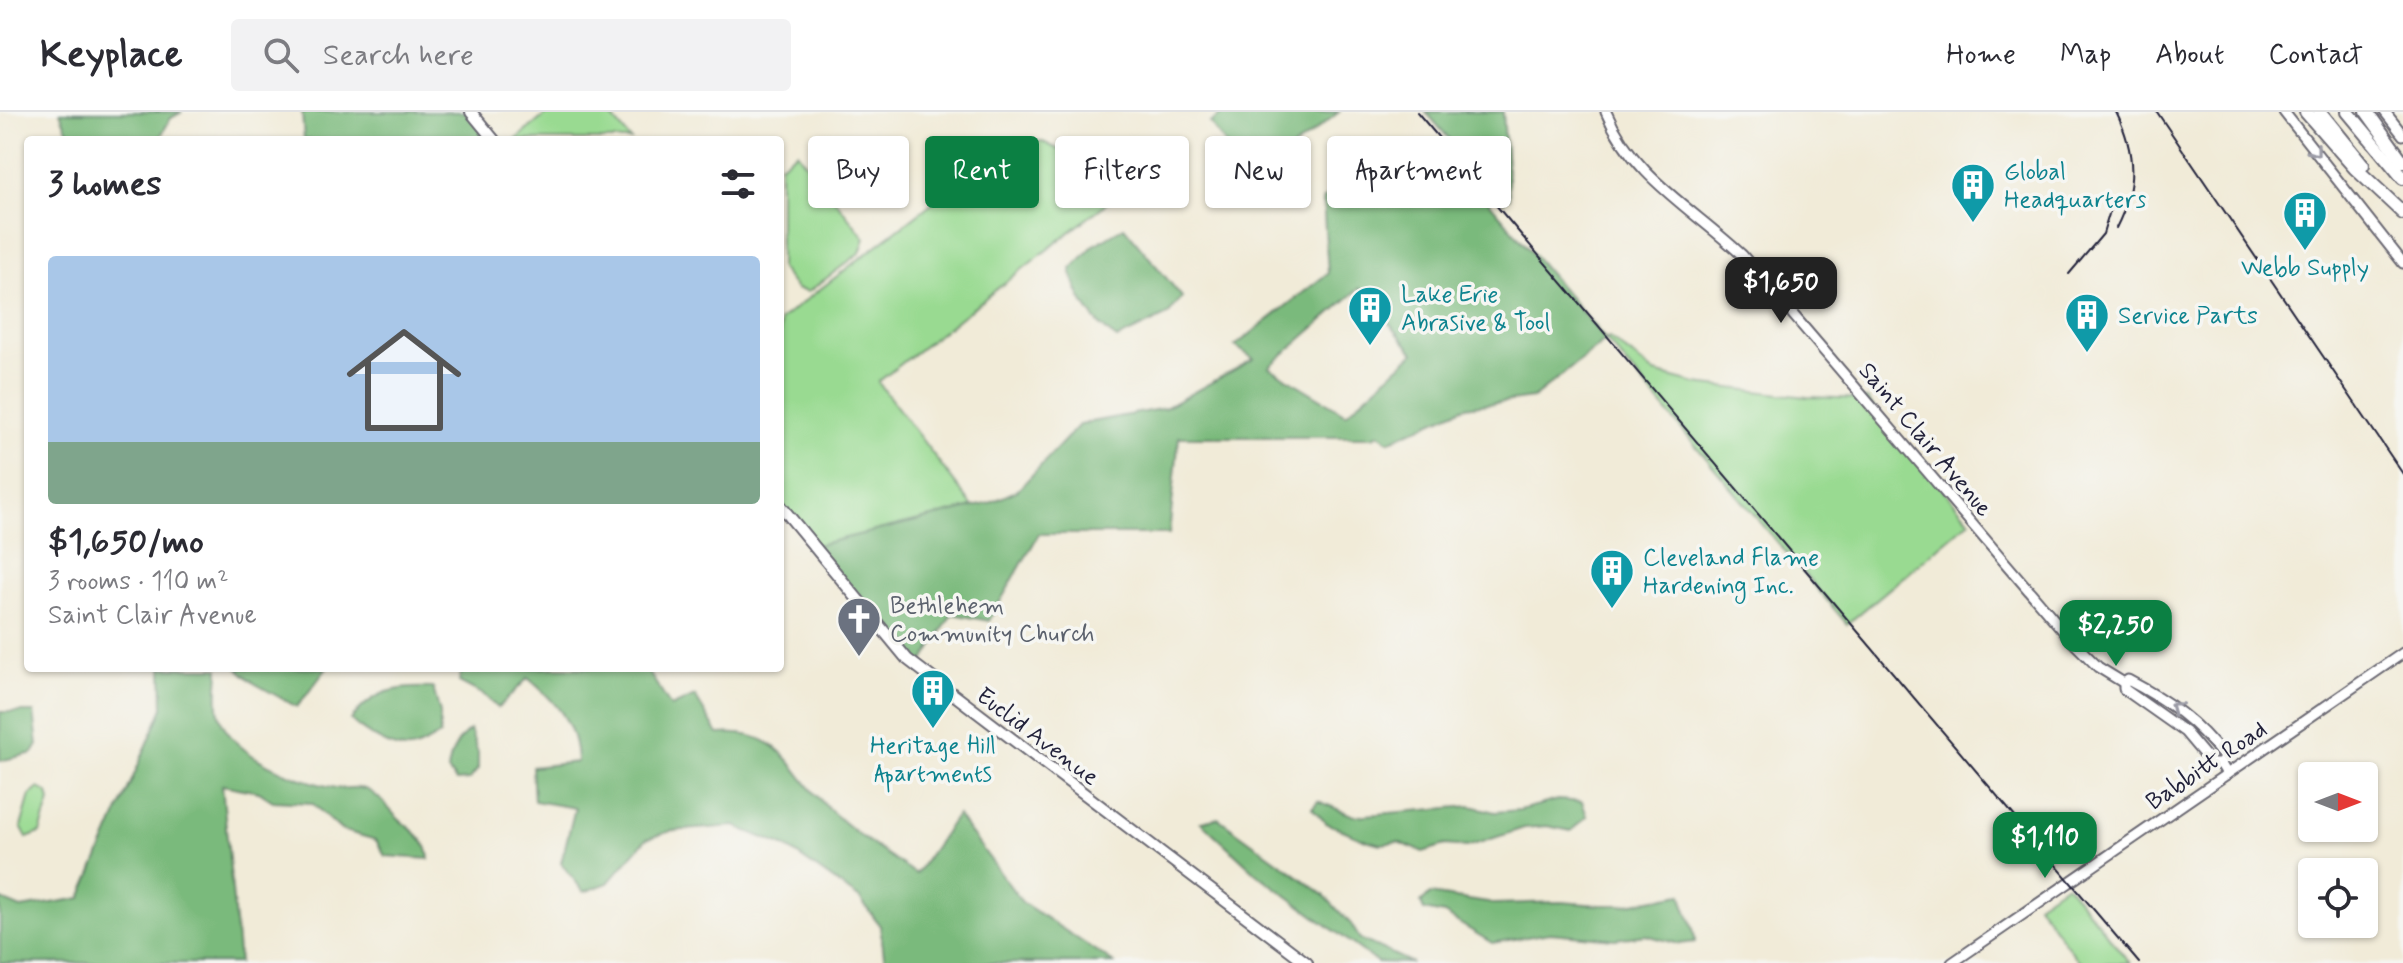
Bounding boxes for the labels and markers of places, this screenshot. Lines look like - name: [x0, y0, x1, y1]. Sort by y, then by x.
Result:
- place label: Global Headquarters: [2004, 157, 2147, 216]
- building icon: Global Headquarters: [1949, 161, 1997, 224]
- building icon: Webb Supply: [2281, 189, 2329, 252]
- place label: Webb Supply: [2241, 253, 2369, 284]
- pin: $1,650: [1716, 257, 1846, 325]
- place label: Lake Erie Abrasive & Tool: [1401, 280, 1550, 339]
- building icon: Lake Erie Abrasive & Tool: [1346, 284, 1394, 347]
- building icon: Service Parts: [2063, 291, 2111, 354]
- place label: Service Parts: [2118, 301, 2258, 332]
- place label: Cleveland Flame Hardening Inc.: [1643, 543, 1819, 604]
- building icon: Cleveland Flame Hardening Inc.: [1588, 547, 1636, 610]
- place label: Bethlehem Community Church: [890, 591, 1095, 650]
- church icon: Bethlehem Community Church: [835, 595, 883, 658]
- pin: $2,250: [2051, 600, 2181, 668]
- building icon: Heritage Hill Apartments: [909, 667, 957, 730]
- place label: Heritage Hill Apartments: [870, 731, 996, 793]
- pin: $1,110: [1980, 812, 2110, 880]

